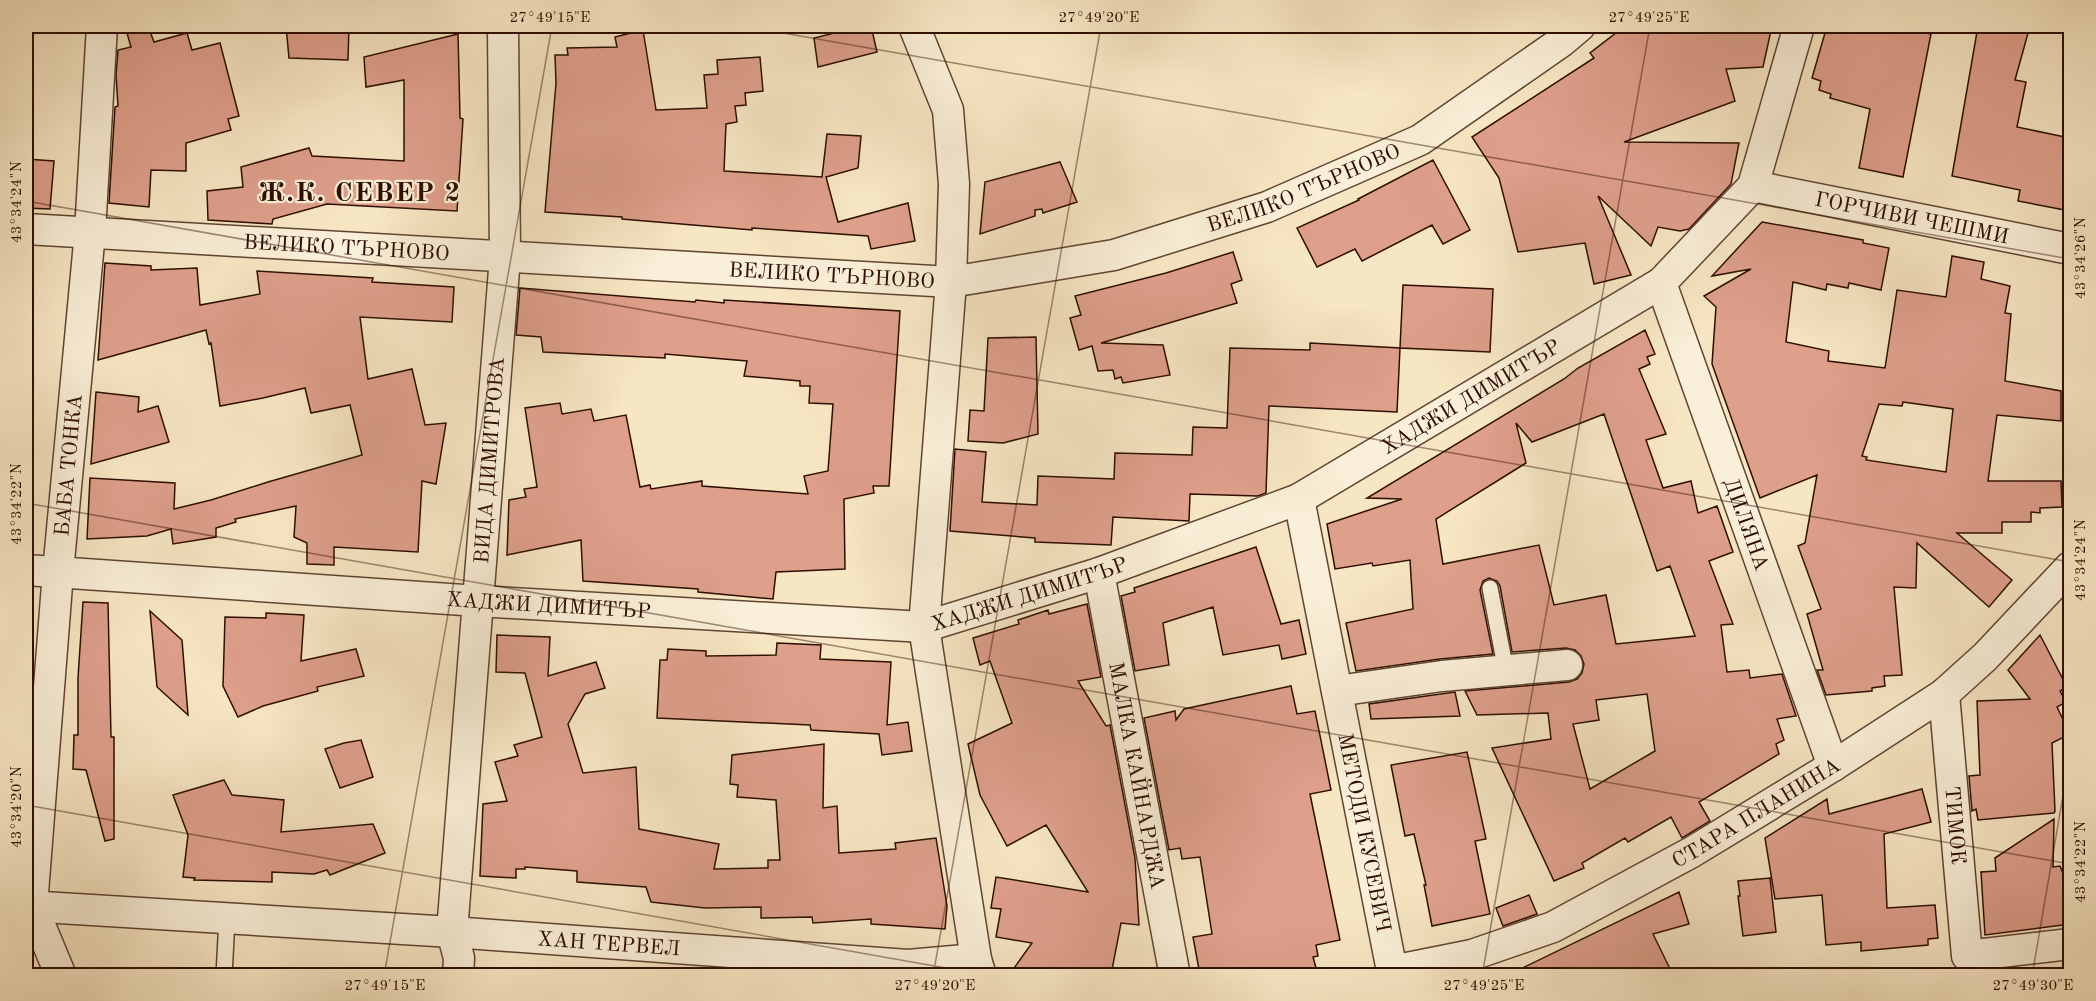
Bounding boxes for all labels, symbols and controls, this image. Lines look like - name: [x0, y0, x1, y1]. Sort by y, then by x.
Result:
- text: 27°49'15"E: [510, 11, 590, 26]
- text: 27°49'20"E: [1059, 11, 1139, 26]
- text: 27°49'25"E: [1609, 11, 1689, 26]
- street label: ВЕЛИКО ТЪРНОВО: [1205, 141, 1404, 237]
- text: 43°34'24"N: [10, 161, 25, 243]
- district label: Ж.К. СЕВЕР 2: [258, 180, 462, 207]
- street label: ГОРЧИВИ ЧЕШМИ: [1813, 189, 2011, 249]
- text: 43°34'26"N: [2074, 217, 2089, 299]
- street label: ВЕЛИКО ТЪРНОВО: [243, 232, 450, 265]
- street label: ВЕЛИКО ТЪРНОВО: [728, 260, 935, 293]
- street label: ХАДЖИ ДИМИТЪР: [1378, 336, 1565, 459]
- street label: ВИДА ДИМИТРОВА: [472, 356, 509, 565]
- street label: БАБА ТОНКА: [52, 393, 87, 538]
- text: 43°34'22"N: [10, 463, 25, 545]
- street label: ДИЛЯНА: [1719, 476, 1772, 574]
- text: 43°34'24"N: [2074, 519, 2089, 601]
- street label: ХАДЖИ ДИМИТЪР: [929, 554, 1131, 636]
- street label: ХАДЖИ ДИМИТЪР: [446, 590, 652, 623]
- street label: МАЛКА КАЙНАРДЖА: [1104, 660, 1167, 891]
- street label: МЕТОДИ КУСЕВИЧ: [1333, 732, 1393, 934]
- street label: СТАРА ПЛАНИНА: [1669, 755, 1844, 873]
- text: 43°34'20"N: [10, 766, 25, 848]
- street label: ТИМОК: [1940, 785, 1968, 866]
- text: 43°34'22"N: [2074, 821, 2089, 903]
- street label: ХАН ТЕРВЕЛ: [536, 929, 681, 960]
- text: 27°49'15"E: [345, 979, 425, 994]
- text: 27°49'20"E: [895, 979, 975, 994]
- text: 27°49'25"E: [1444, 979, 1524, 994]
- text: 27°49'30"E: [1993, 979, 2073, 994]

